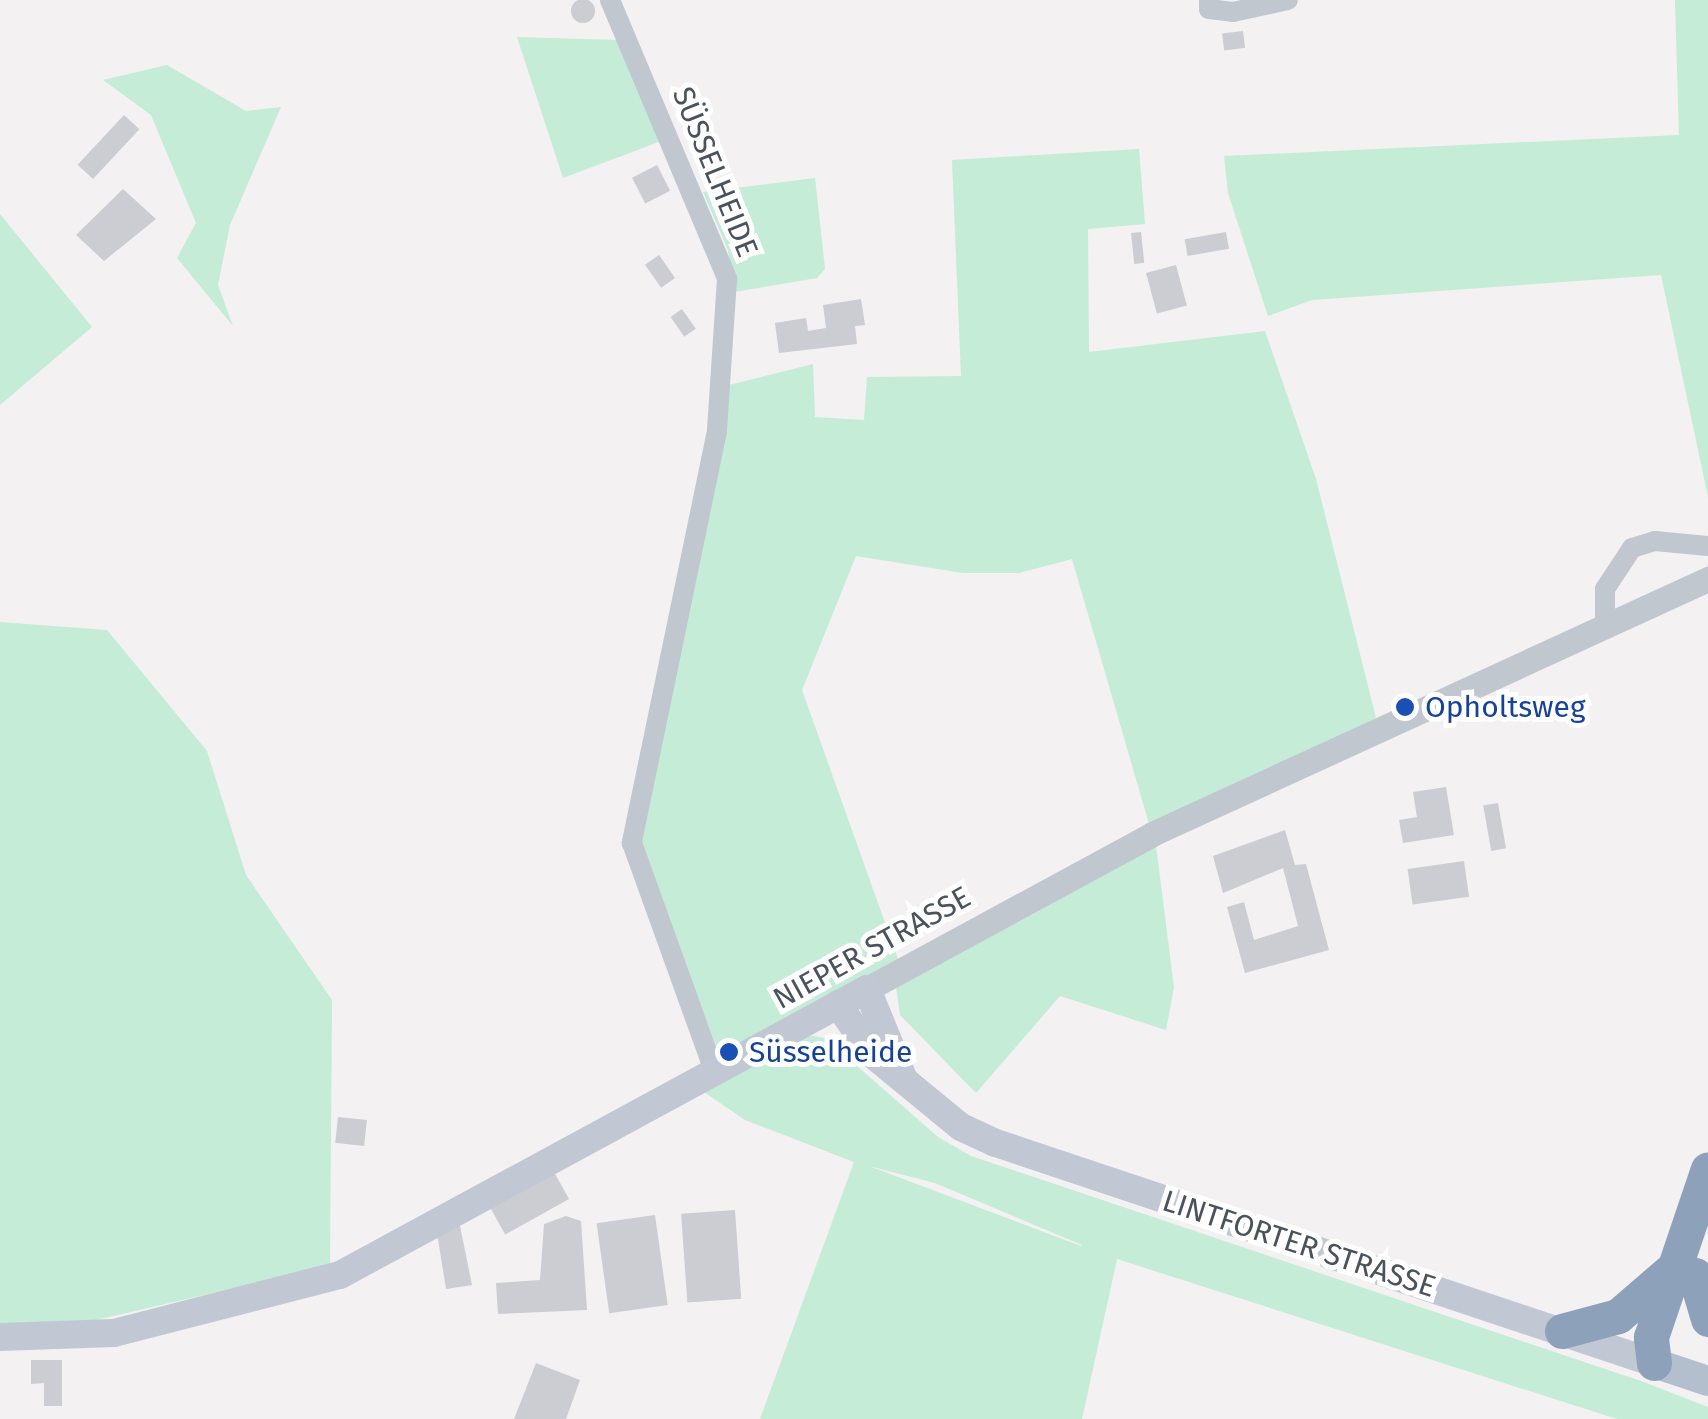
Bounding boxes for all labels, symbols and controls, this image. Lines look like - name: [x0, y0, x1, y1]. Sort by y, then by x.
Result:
- street label: SÜSSELHEIDE: [665, 82, 765, 262]
- place label: Opholtsweg: [1425, 689, 1586, 725]
- marker: Opholtsweg: [1394, 696, 1416, 718]
- street label: NIEPER STRASSE: [767, 879, 977, 1017]
- place label: Süsselheide: [749, 1034, 912, 1070]
- marker: Süsselheide: [718, 1041, 740, 1063]
- street label: LINTFORTER STRASSE: [1158, 1183, 1440, 1305]

